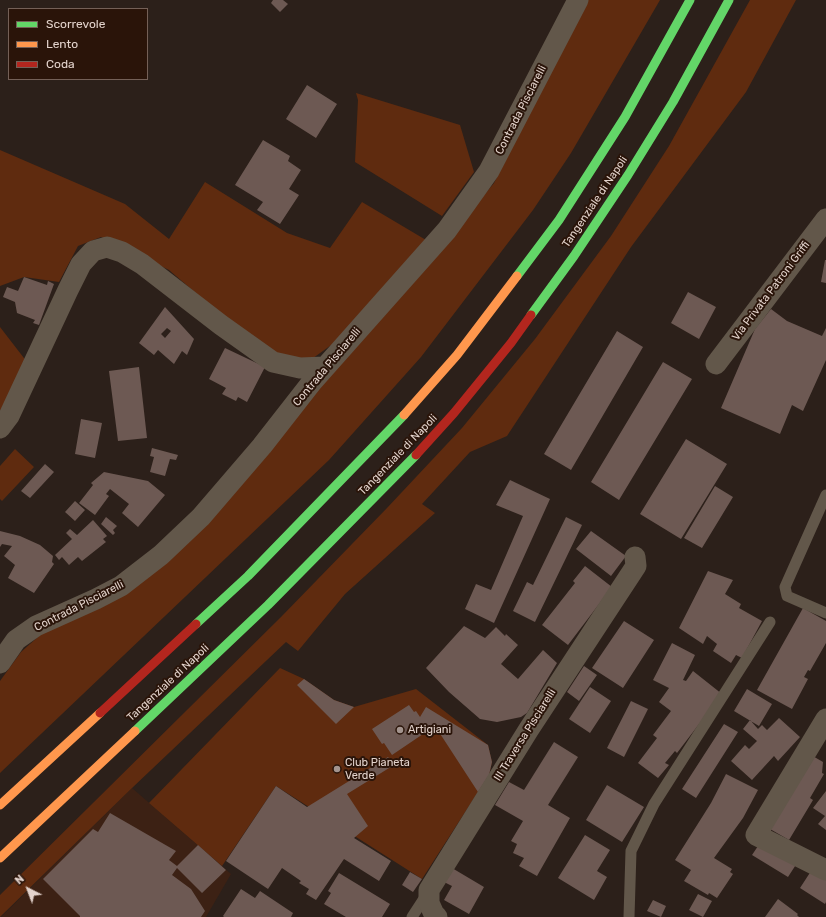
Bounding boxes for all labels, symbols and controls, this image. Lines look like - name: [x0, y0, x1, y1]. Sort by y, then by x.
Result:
- legend: [8, 8, 148, 80]
- text: Scorrevole: [46, 17, 105, 31]
- text: Lento: [46, 37, 78, 51]
- text: Coda: [46, 57, 75, 71]
- street label: Contrada Pisciarelli: [493, 63, 549, 157]
- street label: Tangenziale di Napoli: [560, 154, 630, 250]
- street label: Via Privata Patroni Griffi: [729, 239, 813, 343]
- street label: Contrada Pisciarelli: [290, 325, 364, 409]
- street label: Tangenziale di Napoli: [356, 412, 440, 498]
- street label: Contrada Pisciarelli: [32, 578, 126, 634]
- street label: Tangenziale di Napoli: [124, 642, 212, 724]
- street label: III Traversa Pisciarelli: [491, 686, 559, 784]
- place label: Artigiani: [408, 723, 451, 737]
- marker: Artigiani: [395, 725, 405, 735]
- place label: Club Pianeta Verde: [345, 756, 410, 782]
- marker: Club Pianeta Verde: [332, 764, 342, 774]
- north arrow: [8, 869, 48, 909]
- text: N: [12, 872, 27, 887]

